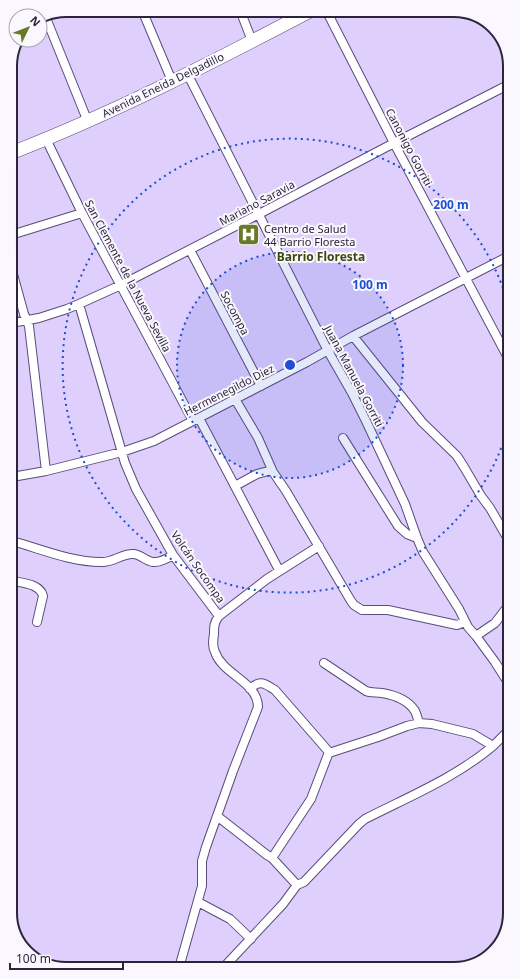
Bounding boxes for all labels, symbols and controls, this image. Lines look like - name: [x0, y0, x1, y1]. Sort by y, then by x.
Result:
- north arrow: [8, 8, 48, 48]
- text: N: [27, 12, 44, 29]
- street label: Avenida Eneida Delgadillo: [99, 48, 227, 121]
- street label: Canonigo Gorriti: [383, 105, 436, 188]
- street label: Mariano Saravia: [216, 176, 297, 229]
- text: 200 m: [433, 196, 469, 213]
- street label: San Clemente de la Nueva Sevilla: [82, 197, 175, 354]
- place label: Centro de Salud 44 Barrio Floresta: [264, 221, 355, 249]
- hospital icon: Centro de Salud 44 Barrio Floresta: [236, 222, 262, 248]
- district label: Barrio Floresta: [277, 248, 365, 265]
- text: 100 m: [352, 276, 388, 293]
- street label: Socompa: [218, 288, 253, 337]
- street label: Juana Manuela Gorriti: [321, 321, 388, 429]
- centre of rings: [283, 358, 297, 372]
- street label: Hermenegildo Diez: [181, 360, 276, 419]
- street label: Volcán Socompa: [168, 528, 229, 606]
- scale bar: [10, 945, 123, 971]
- text: 100 m: [16, 950, 51, 967]

